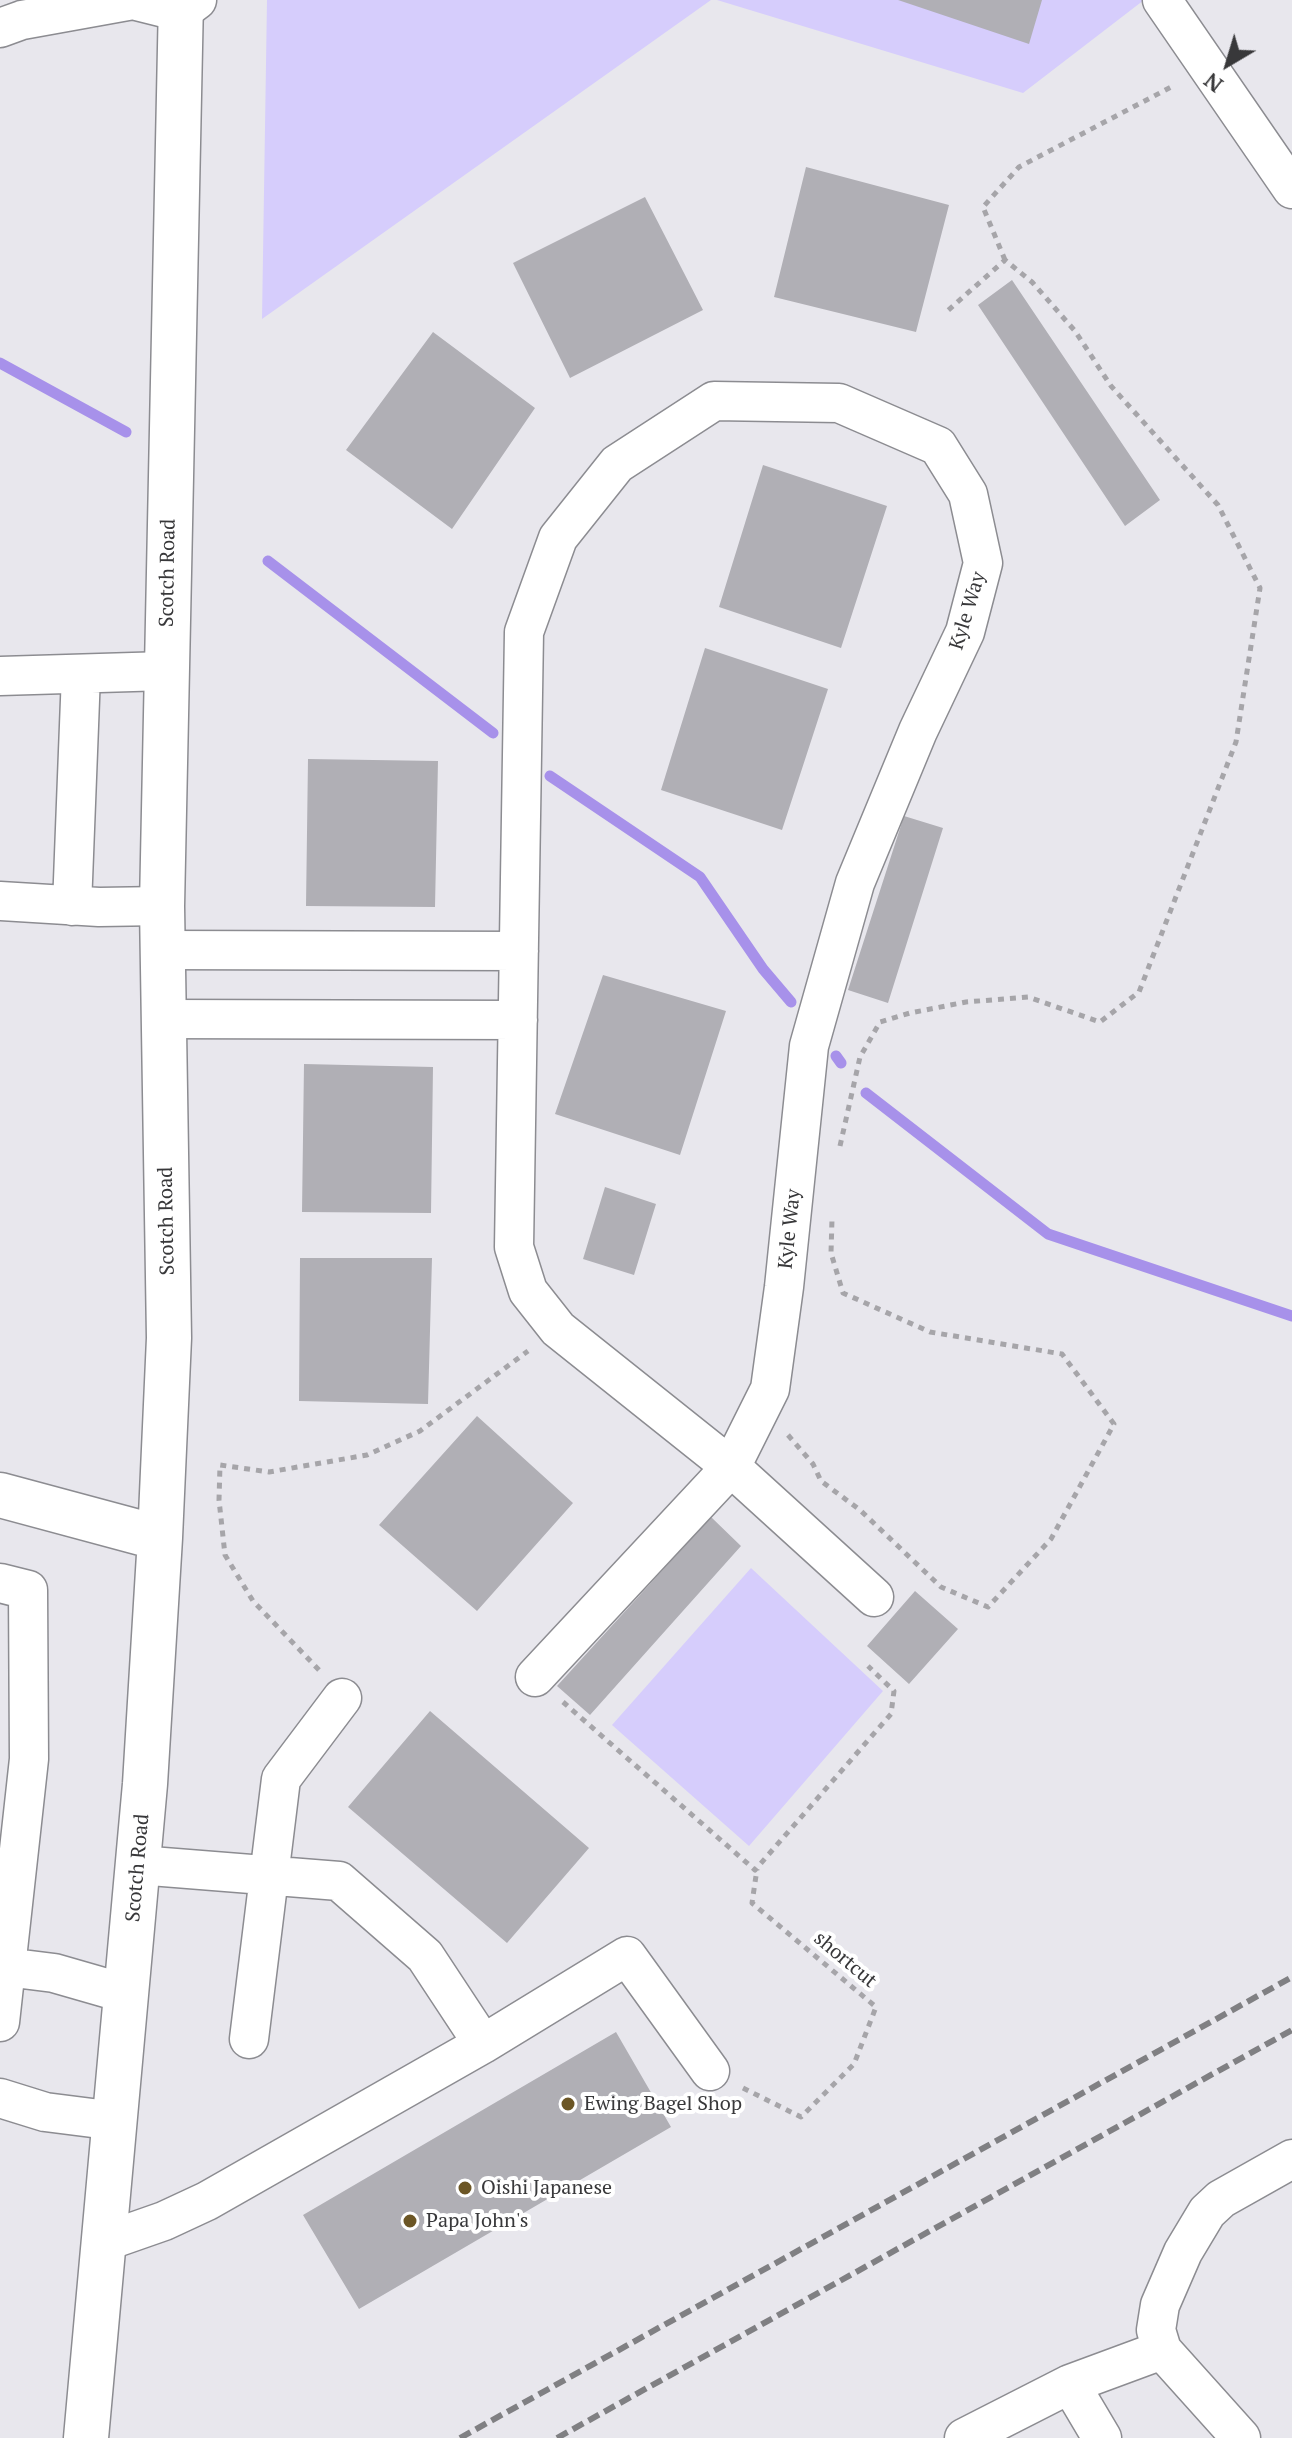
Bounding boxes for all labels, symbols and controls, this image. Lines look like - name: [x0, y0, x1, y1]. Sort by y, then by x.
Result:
- north arrow: [1188, 24, 1268, 104]
- text: N: [1197, 67, 1228, 100]
- street label: Scotch Road: [155, 519, 181, 627]
- street label: Kyle Way: [945, 569, 991, 653]
- street label: Scotch Road: [154, 1167, 180, 1275]
- street label: Kyle Way: [774, 1188, 806, 1270]
- street label: Scotch Road: [121, 1813, 155, 1923]
- street label: shortcut: [809, 1927, 881, 1993]
- place label: Ewing Bagel Shop: [584, 2092, 742, 2116]
- marker: Ewing Bagel Shop: [559, 2095, 577, 2113]
- place label: Oishi Japanese: [481, 2176, 612, 2200]
- marker: Oishi Japanese: [456, 2179, 474, 2197]
- place label: Papa John's: [426, 2209, 528, 2233]
- marker: Papa John's: [401, 2212, 419, 2230]

